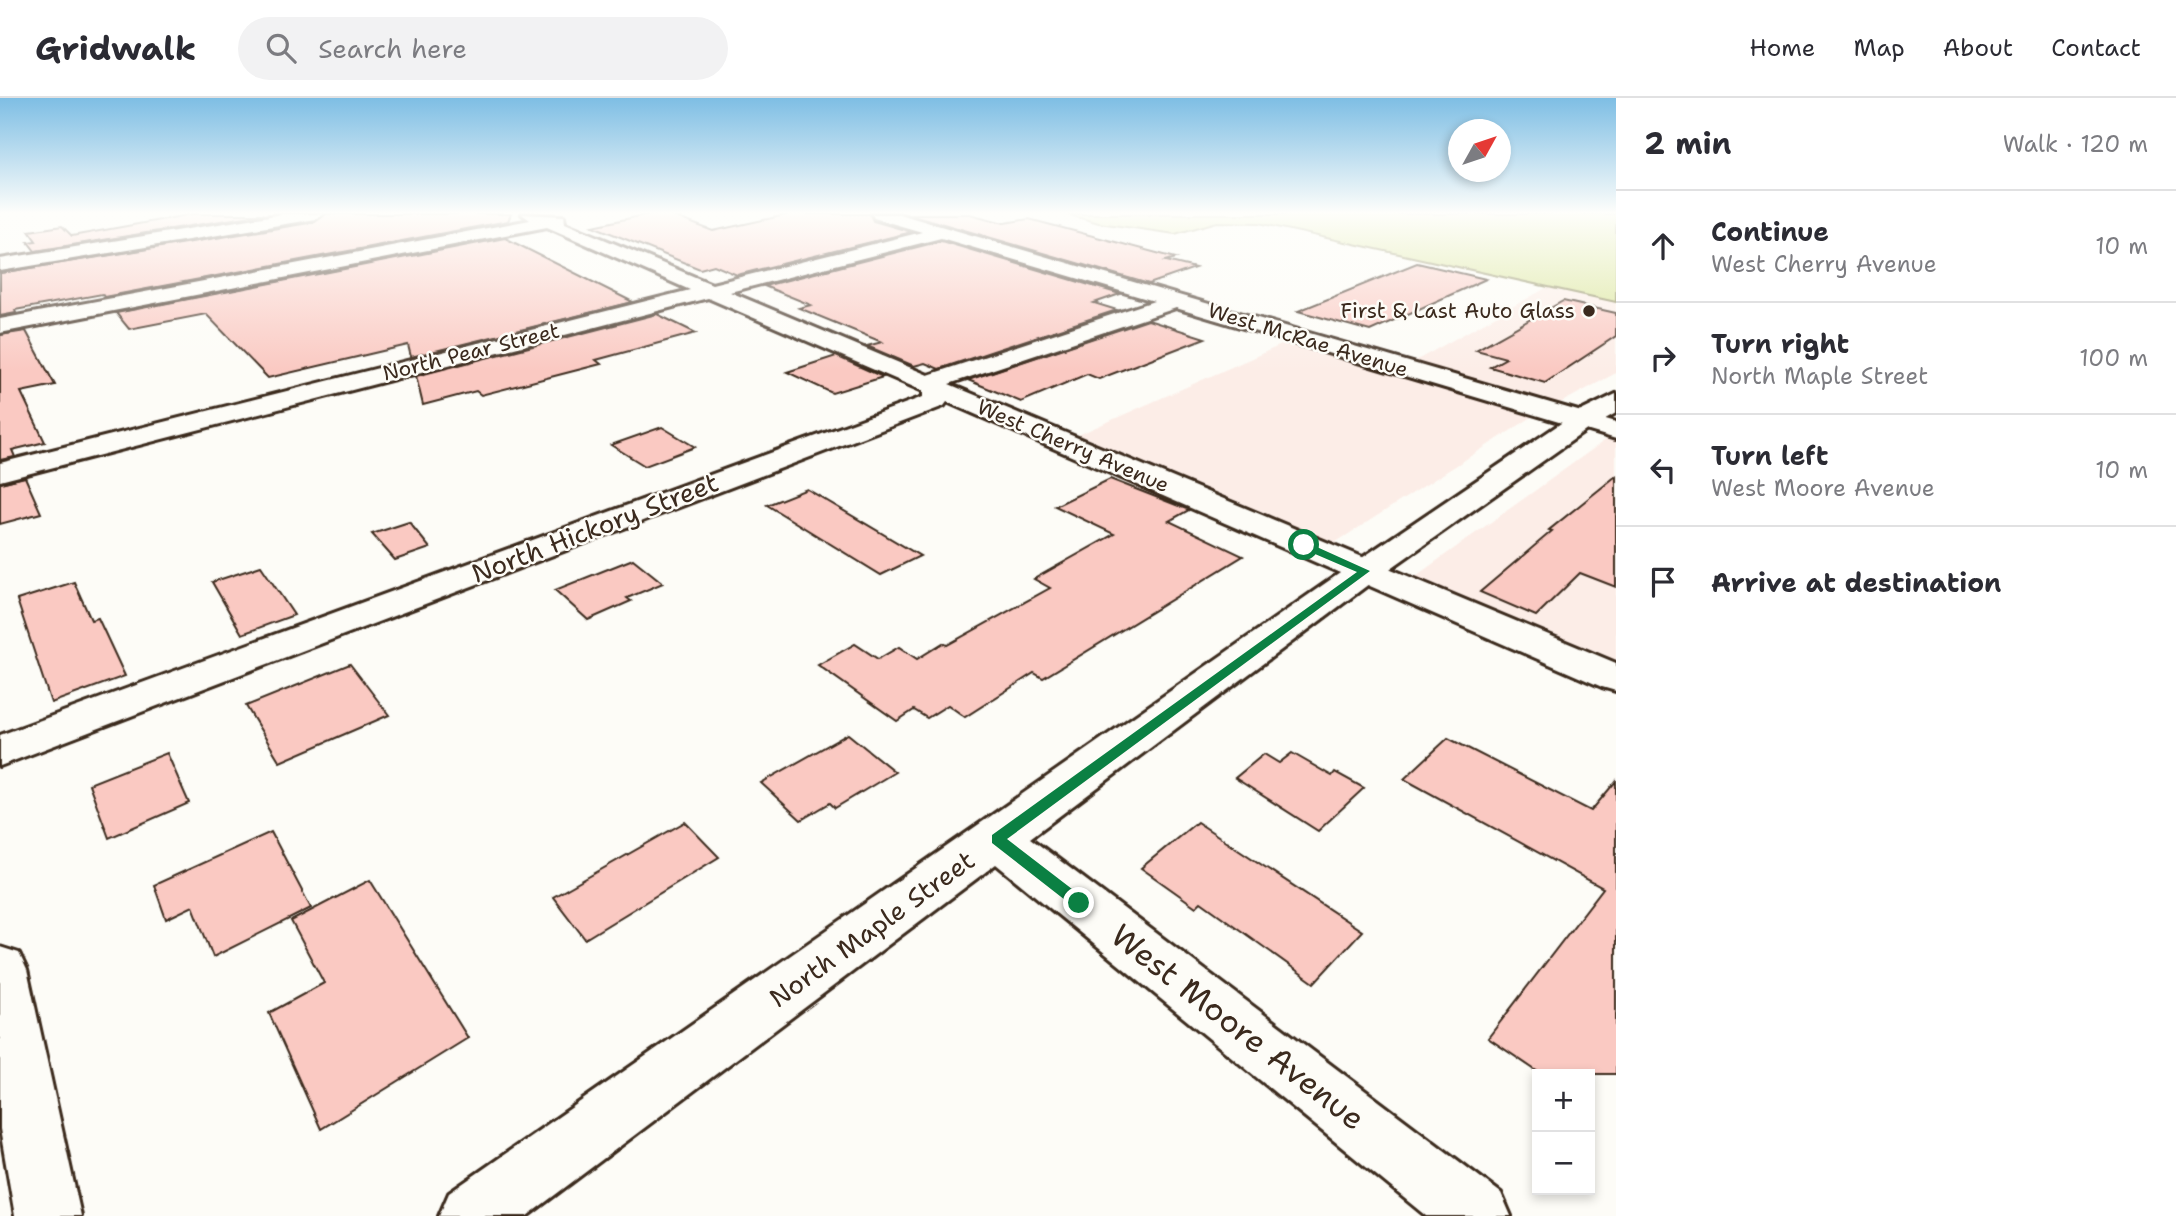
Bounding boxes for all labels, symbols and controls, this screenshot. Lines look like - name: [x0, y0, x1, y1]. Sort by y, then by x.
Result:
- search box: [238, 17, 728, 80]
- text: Gridwalk: [35, 26, 196, 71]
- icon: search: [262, 29, 300, 67]
- text: Search here: [318, 31, 467, 66]
- text: Home: [1749, 32, 1815, 64]
- text: Map: [1853, 32, 1905, 64]
- text: About: [1943, 32, 2013, 64]
- text: Contact: [2051, 32, 2141, 64]
- north arrow: [1448, 119, 1511, 182]
- text: 2 min: [1644, 123, 1731, 164]
- text: Walk · 120 m: [2003, 129, 2148, 159]
- text: Continue: [1711, 214, 1829, 249]
- icon: ahead: [1644, 227, 1682, 265]
- text: 10 m: [2095, 231, 2148, 261]
- text: West Cherry Avenue: [1711, 249, 1937, 279]
- street label: West McRae Avenue: [1205, 296, 1411, 384]
- place label: First & Last Auto Glass: [1341, 297, 1575, 325]
- marker: First & Last Auto Glass: [1581, 303, 1597, 319]
- street label: North Pear Street: [380, 316, 562, 388]
- text: Turn right: [1711, 326, 1849, 361]
- icon: right: [1644, 339, 1682, 377]
- text: 100 m: [2079, 343, 2148, 373]
- text: North Maple Street: [1711, 361, 1928, 391]
- street label: West Cherry Avenue: [973, 393, 1173, 499]
- text: Turn left: [1711, 438, 1828, 473]
- icon: left: [1644, 451, 1682, 489]
- text: 10 m: [2095, 455, 2148, 485]
- street label: North Hickory Street: [466, 464, 723, 591]
- text: West Moore Avenue: [1711, 473, 1935, 503]
- route start: [1288, 529, 1319, 560]
- icon: arrive: [1644, 563, 1682, 601]
- text: Arrive at destination: [1711, 565, 2001, 600]
- street label: North Maple Street: [762, 842, 981, 1015]
- route end: [1063, 887, 1094, 918]
- street label: West Moore Avenue: [1102, 914, 1374, 1139]
- map controls: [1532, 1069, 1595, 1195]
- button: +: [1532, 1069, 1595, 1132]
- button: −: [1532, 1132, 1595, 1195]

